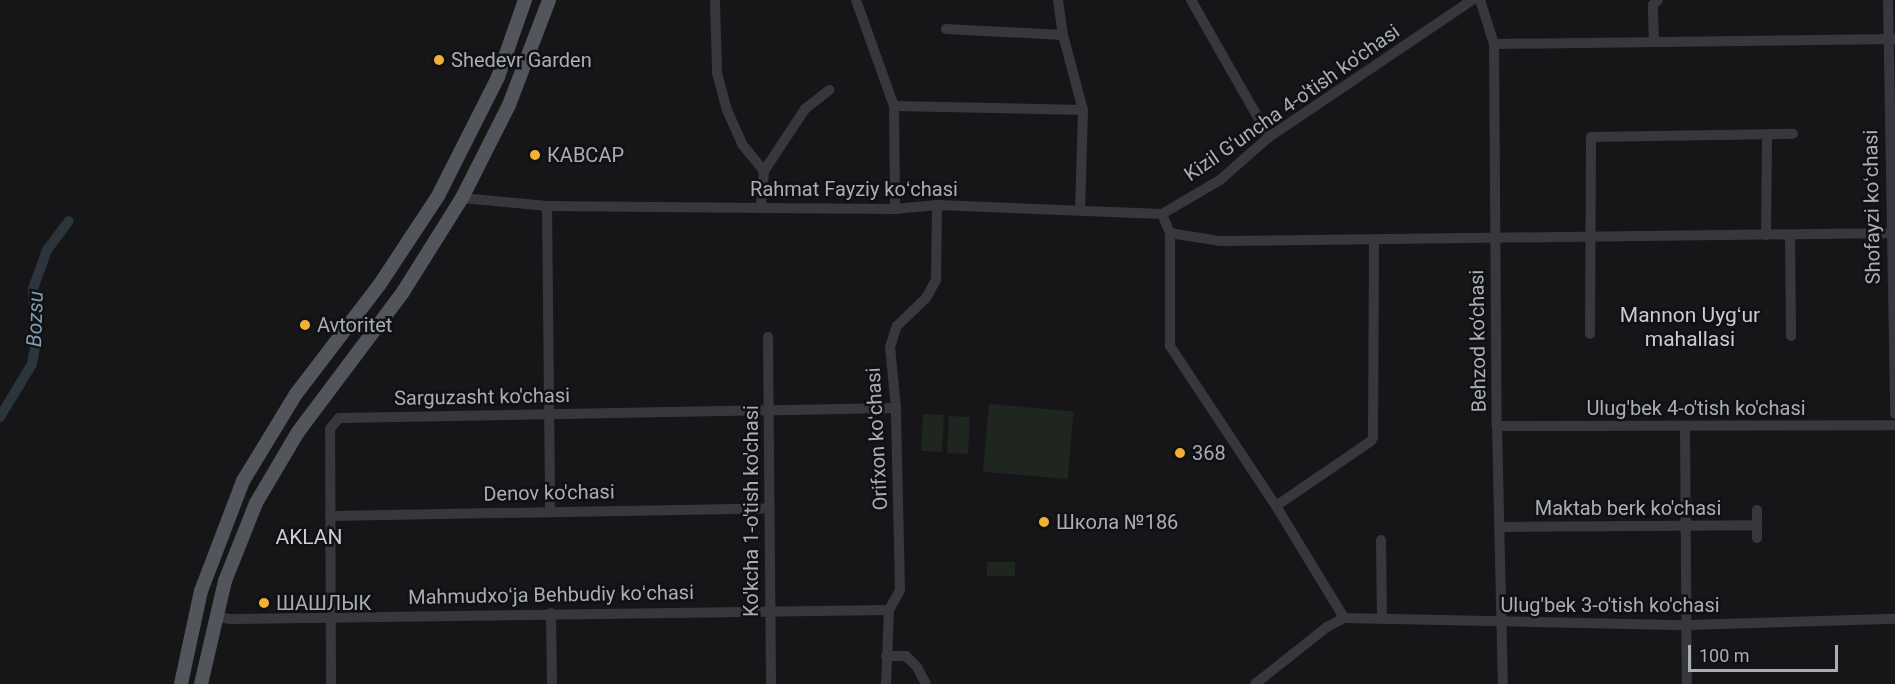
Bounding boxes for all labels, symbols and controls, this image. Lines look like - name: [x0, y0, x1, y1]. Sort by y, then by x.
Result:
- street label: Kizil G'uncha 4-o'tish ko'chasi: [1180, 19, 1404, 187]
- place label: Shedevr Garden: [451, 48, 592, 72]
- marker: Shedevr Garden: [432, 53, 446, 67]
- street label: Shofayzi koʻchasi: [1859, 129, 1885, 285]
- place label: КАВСАР: [547, 143, 624, 167]
- marker: КАВСАР: [528, 148, 542, 162]
- street label: Rahmat Fayziy koʻchasi: [750, 177, 958, 201]
- street label: Behzod ko‘chasi: [1465, 269, 1491, 413]
- water label: Bozsu: [21, 291, 49, 347]
- district label: Mannon Uygʻur mahallasi: [1620, 302, 1760, 352]
- place label: Avtoritet: [317, 313, 392, 337]
- marker: Avtoritet: [298, 318, 312, 332]
- street label: Orifxon koʻchasi: [861, 367, 893, 511]
- street label: Sarguzasht ko'chasi: [394, 383, 570, 411]
- street label: Ulug'bek 4-o'tish ko'chasi: [1586, 396, 1806, 420]
- street label: Ko'kcha 1-o'tish ko'chasi: [739, 405, 763, 617]
- place label: 368: [1192, 441, 1226, 465]
- marker: 368: [1173, 446, 1187, 460]
- street label: Denov ko'chasi: [483, 480, 615, 506]
- street label: Maktab berk ko'chasi: [1535, 496, 1721, 520]
- place label: Школа №186: [1056, 510, 1178, 534]
- marker: Школа №186: [1037, 515, 1051, 529]
- district label: AKLAN: [272, 524, 346, 550]
- street label: Mahmudxoʻja Behbudiy koʻchasi: [408, 581, 694, 609]
- place label: ШАШЛЫК: [276, 591, 371, 615]
- street label: Ulug'bek 3-o'tish ko'chasi: [1500, 593, 1720, 617]
- marker: ШАШЛЫК: [257, 596, 271, 610]
- scale bar: [1691, 633, 1841, 671]
- text: 100 m: [1699, 645, 1750, 666]

